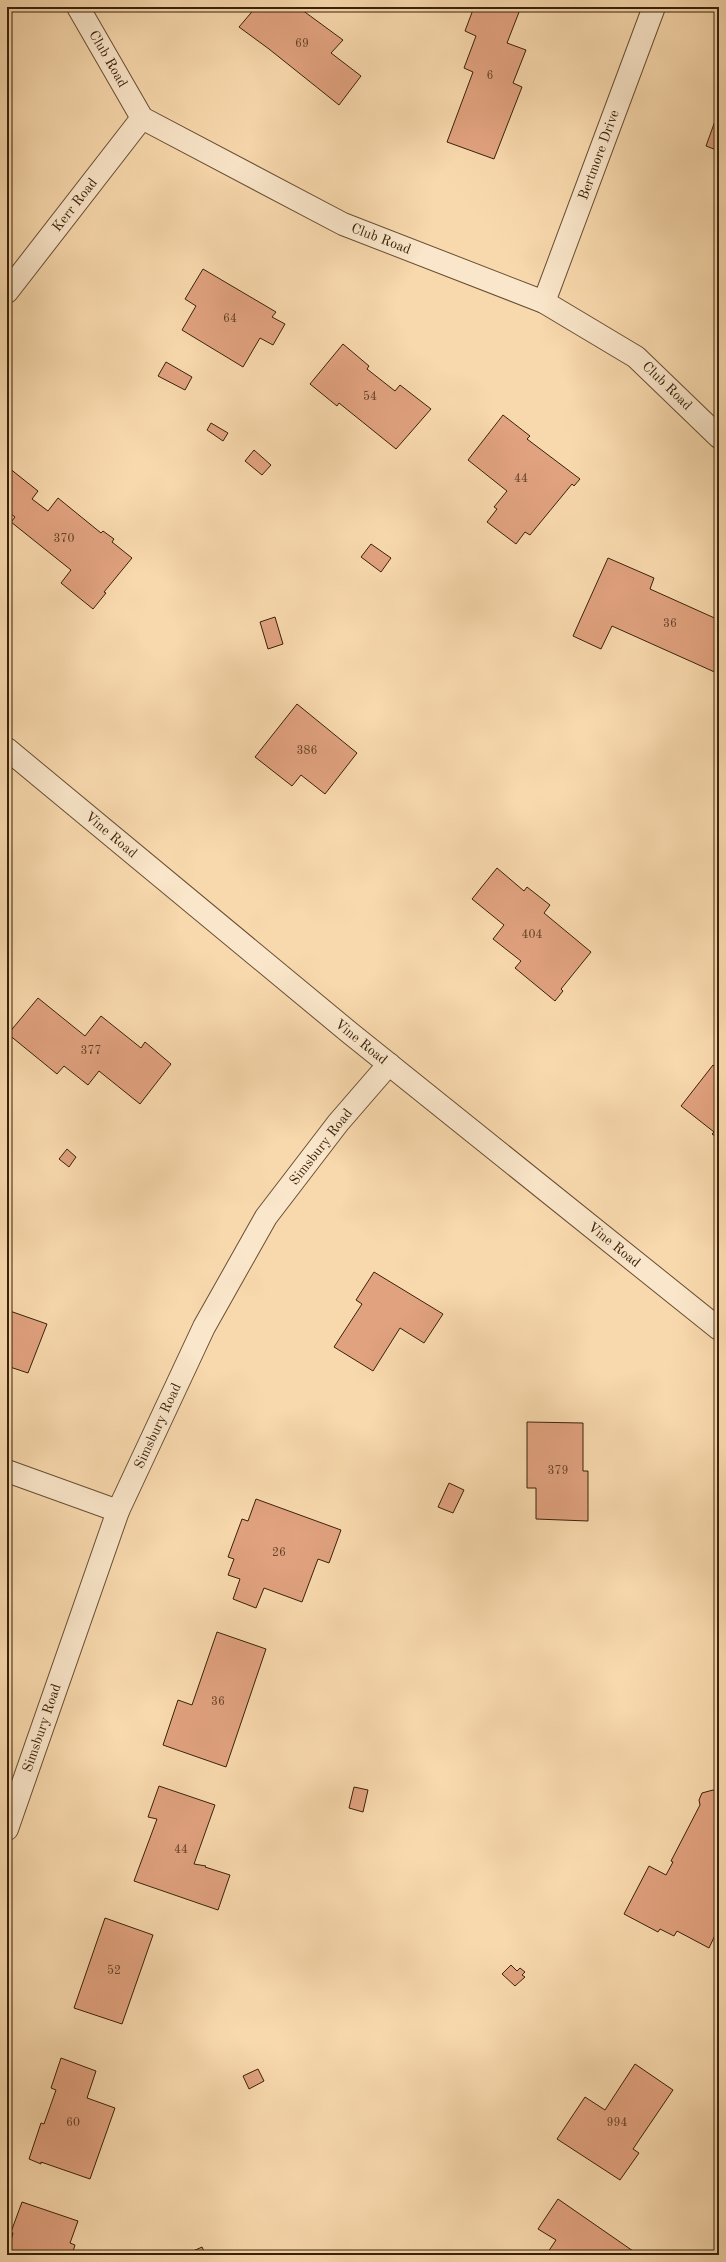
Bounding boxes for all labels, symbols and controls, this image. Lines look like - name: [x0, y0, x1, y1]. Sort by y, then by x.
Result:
- street label: Club Road: [86, 28, 130, 90]
- house number: 69: [295, 38, 309, 50]
- house number: 6: [487, 70, 494, 82]
- street label: Bertmore Drive: [576, 108, 622, 202]
- street label: Kerr Road: [50, 176, 100, 234]
- street label: Club Road: [349, 221, 413, 257]
- house number: 64: [223, 313, 237, 325]
- street label: Club Road: [640, 359, 694, 413]
- house number: 54: [363, 390, 377, 403]
- house number: 44: [514, 473, 528, 485]
- house number: 370: [54, 533, 74, 545]
- house number: 36: [663, 618, 677, 630]
- house number: 386: [297, 745, 317, 757]
- street label: Vine Road: [82, 809, 140, 861]
- house number: 404: [522, 929, 542, 941]
- street label: Vine Road: [332, 1017, 390, 1067]
- house number: 377: [81, 1045, 101, 1057]
- street label: Simsbury Road: [287, 1106, 355, 1188]
- street label: Vine Road: [585, 1220, 643, 1270]
- street label: Simsbury Road: [132, 1381, 184, 1471]
- house number: 379: [548, 1465, 568, 1477]
- house number: 26: [272, 1547, 286, 1559]
- street label: Simsbury Road: [20, 1682, 64, 1774]
- house number: 36: [211, 1696, 225, 1708]
- house number: 44: [174, 1844, 188, 1856]
- house number: 52: [107, 1964, 121, 1977]
- house number: 60: [66, 2117, 80, 2129]
- house number: 994: [607, 2117, 627, 2129]

